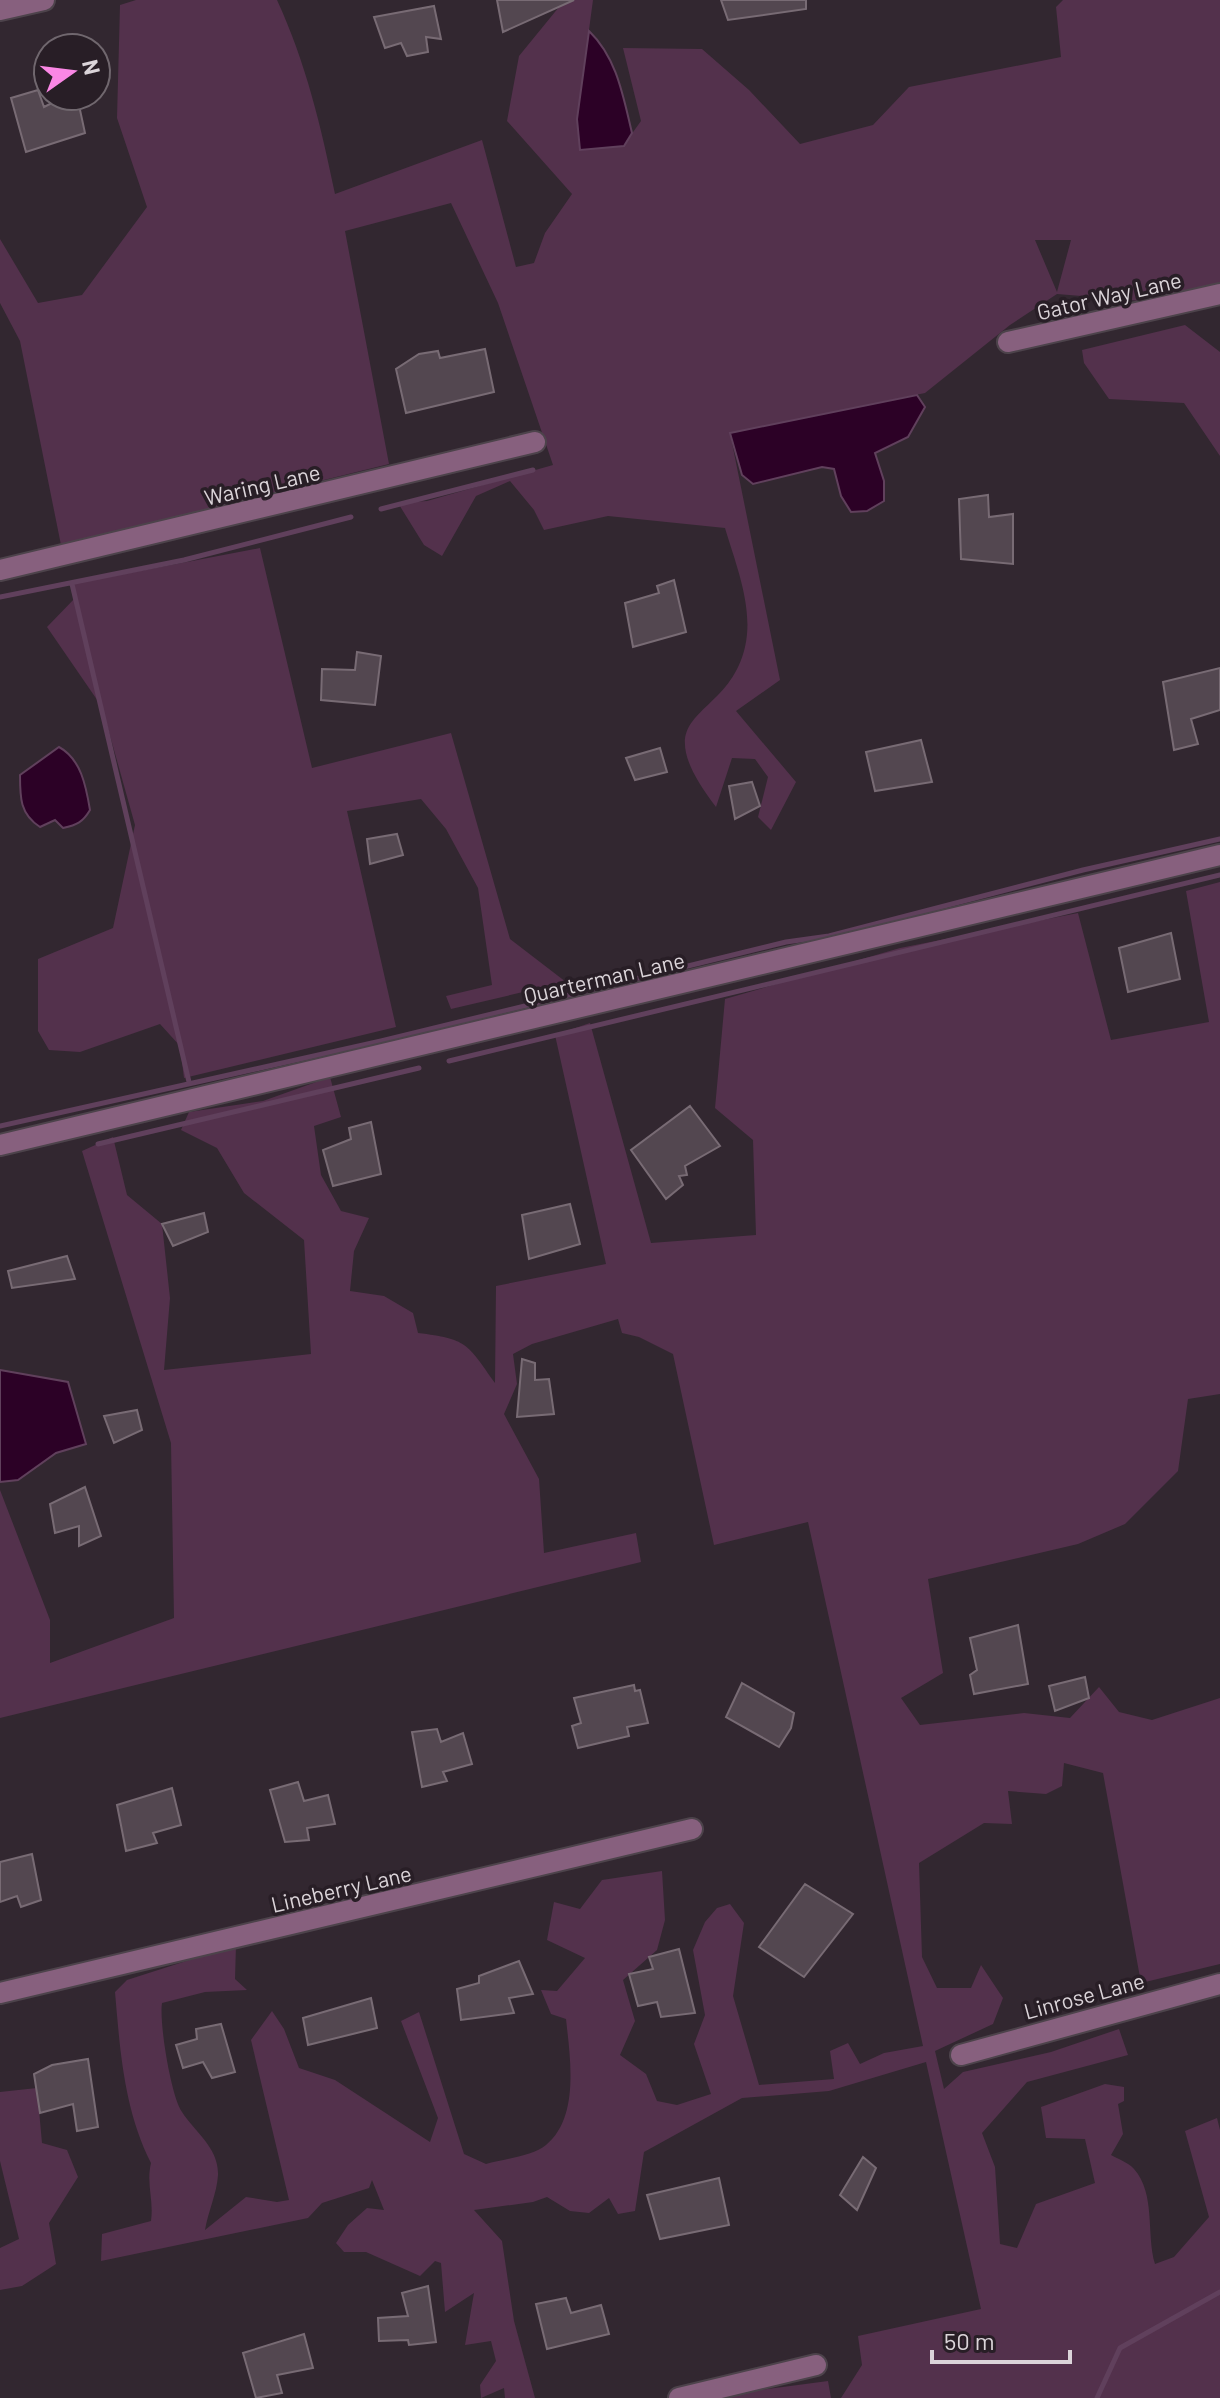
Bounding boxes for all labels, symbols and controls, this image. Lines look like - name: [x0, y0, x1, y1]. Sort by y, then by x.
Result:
- north arrow: [32, 32, 112, 112]
- text: N: [78, 57, 107, 77]
- street label: Gator Way Lane: [1034, 266, 1184, 324]
- street label: Waring Lane: [201, 458, 323, 510]
- street label: Quarterman Lane: [521, 946, 687, 1008]
- street label: Lineberry Lane: [268, 1859, 414, 1917]
- street label: Linrose Lane: [1021, 1966, 1147, 2024]
- scale bar: [932, 2314, 1070, 2364]
- text: 50 m: [944, 2326, 995, 2355]

